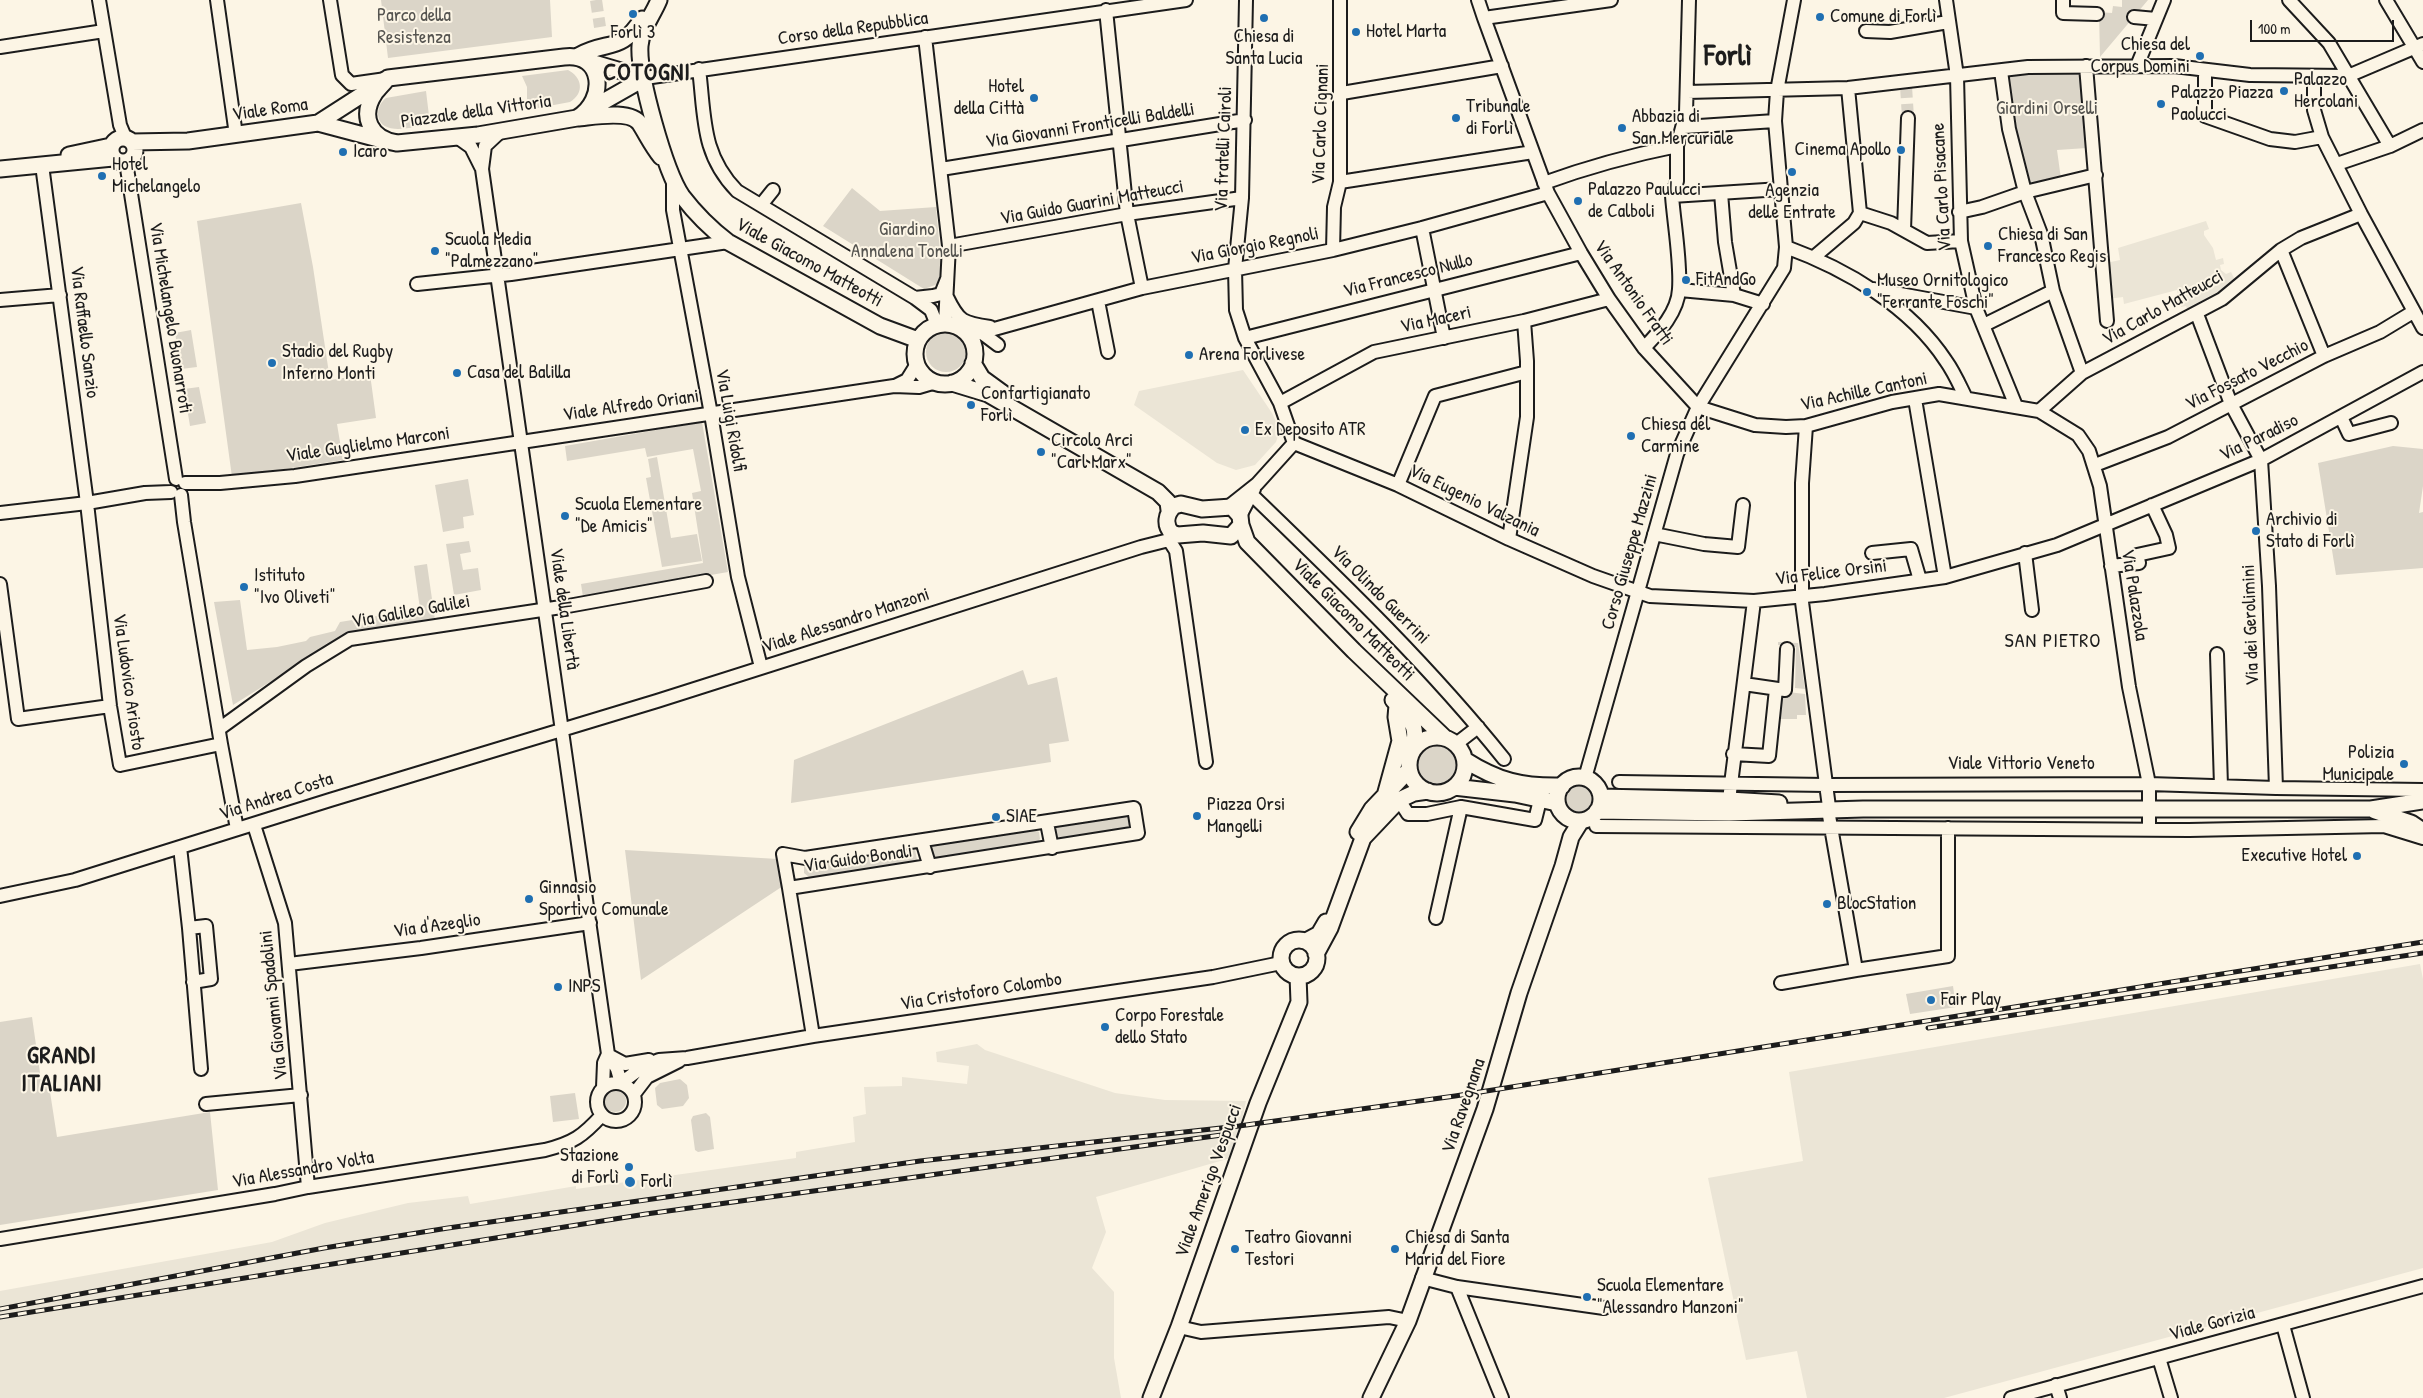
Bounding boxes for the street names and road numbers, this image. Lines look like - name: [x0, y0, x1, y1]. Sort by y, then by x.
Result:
- street label: Corso della Repubblica: [776, 7, 930, 51]
- street label: Via Carlo Cignani: [1307, 63, 1335, 185]
- street label: Via fratelli Cairoli: [1210, 86, 1238, 212]
- street label: Piazzale della Vittoria: [400, 90, 552, 134]
- street label: Viale Roma: [231, 93, 309, 127]
- street label: Via Giovanni Fronticelli Baldelli: [984, 98, 1196, 154]
- street label: Via Carlo Pisacane: [1927, 122, 1957, 252]
- street label: Via Guido Guarini Matteucci: [998, 176, 1186, 230]
- street label: Viale Giacomo Matteotti: [732, 213, 886, 313]
- street label: Via Michelangelo Buonarroti: [144, 221, 196, 415]
- street label: Via Giorgio Regnoli: [1189, 222, 1321, 270]
- street label: Via Antonio Fratti: [1588, 236, 1678, 350]
- street label: Via Francesco Nullo: [1341, 249, 1475, 303]
- street label: Via Raffaello Sanzio: [65, 265, 103, 399]
- street label: Via Carlo Matteucci: [2098, 265, 2228, 351]
- street label: Via Maceri: [1398, 301, 1474, 339]
- street label: Via Fossato Vecchio: [2182, 334, 2312, 416]
- street label: Via Luigi Ridolfi: [710, 367, 750, 473]
- street label: Via Achille Cantoni: [1798, 367, 1930, 417]
- street label: Viale Alfredo Oriani: [561, 385, 701, 427]
- street label: Via Paradiso: [2216, 409, 2302, 467]
- street label: Viale Guglielmo Marconi: [285, 422, 451, 468]
- street label: Via Eugenio Valzania: [1405, 459, 1543, 543]
- street label: Corso Giuseppe Mazzini: [1597, 472, 1663, 632]
- street label: Via Olindo Guerrini: [1326, 541, 1434, 649]
- street label: Viale della Libertà: [544, 547, 584, 671]
- street label: Via Palazzola: [2116, 548, 2152, 642]
- street label: Viale Giacomo Matteotti: [1287, 554, 1419, 686]
- street label: Via Felice Orsini: [1774, 555, 1888, 591]
- street label: Via dei Gerolimini: [2237, 564, 2265, 686]
- street label: Viale Alessandro Manzoni: [759, 583, 933, 659]
- street label: Via Galileo Galilei: [350, 590, 472, 634]
- street label: Via Ludovico Ariosto: [107, 612, 149, 752]
- street label: Viale Vittorio Veneto: [1947, 753, 2095, 775]
- street label: Via Andrea Costa: [216, 768, 336, 826]
- street label: Via Guido Bonali: [802, 840, 914, 878]
- street label: Via d'Azeglio: [392, 909, 482, 943]
- street label: Via Giovanni Spadolini: [255, 929, 293, 1081]
- street label: Via Cristoforo Colombo: [899, 968, 1063, 1016]
- street label: Via Ravegnana: [1437, 1056, 1491, 1156]
- street label: Viale Amerigo Vespucci: [1171, 1101, 1247, 1261]
- street label: Via Alessandro Volta: [230, 1146, 376, 1194]
- street label: Viale Gorizia: [2167, 1302, 2257, 1346]

